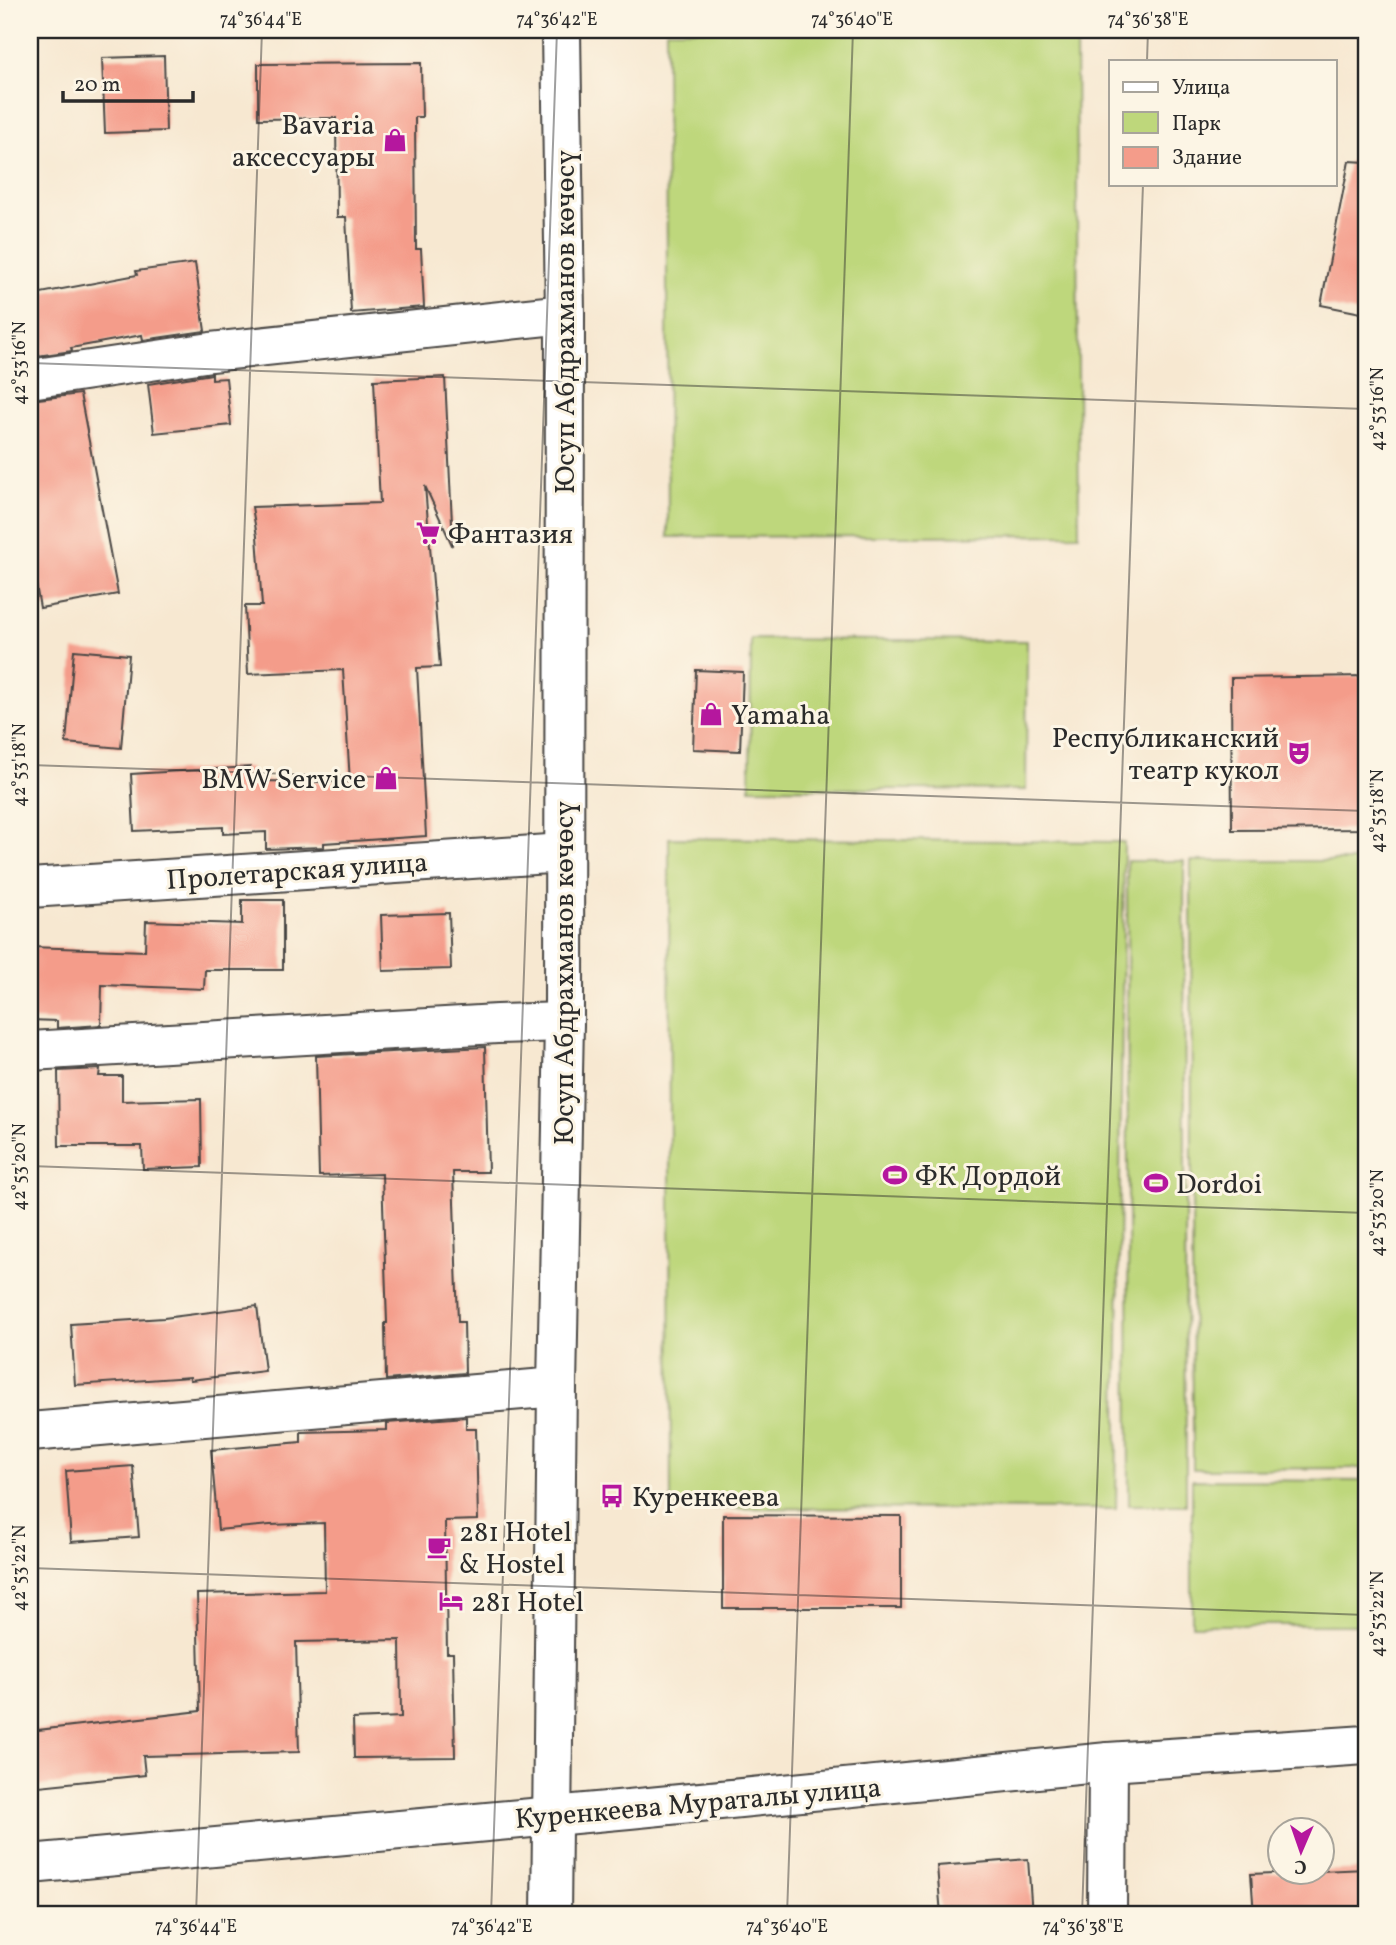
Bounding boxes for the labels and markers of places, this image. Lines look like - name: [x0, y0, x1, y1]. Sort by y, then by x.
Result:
- place label: Bavaria аксеcсуары: [232, 107, 375, 178]
- shop icon: Bavaria аксеcсуары: [381, 126, 409, 154]
- place label: Фантазия: [448, 516, 573, 555]
- supermarket icon: Фантазия: [414, 519, 442, 547]
- place label: Yamaha: [731, 697, 830, 736]
- shop icon: Yamaha: [697, 700, 725, 728]
- place label: Республиканский театр кукол: [1052, 720, 1279, 791]
- theatre icon: Республиканский театр кукол: [1285, 739, 1313, 767]
- place label: BMW Service: [201, 761, 366, 800]
- shop icon: BMW Service: [372, 764, 400, 792]
- place label: ФК Дордой: [915, 1158, 1061, 1197]
- sports icon: ФК Дордой: [881, 1161, 909, 1189]
- place label: Dordoi: [1176, 1166, 1262, 1205]
- sports icon: Dordoi: [1142, 1169, 1170, 1197]
- place label: Куренкеева: [632, 1479, 780, 1518]
- bus stop icon: Куренкеева: [598, 1482, 626, 1510]
- place label: 281 Hotel & Hostel: [459, 1514, 572, 1585]
- cafe icon: 281 Hotel & Hostel: [425, 1533, 453, 1561]
- place label: 281 Hotel: [471, 1584, 584, 1623]
- hotel icon: 281 Hotel: [437, 1587, 465, 1615]

